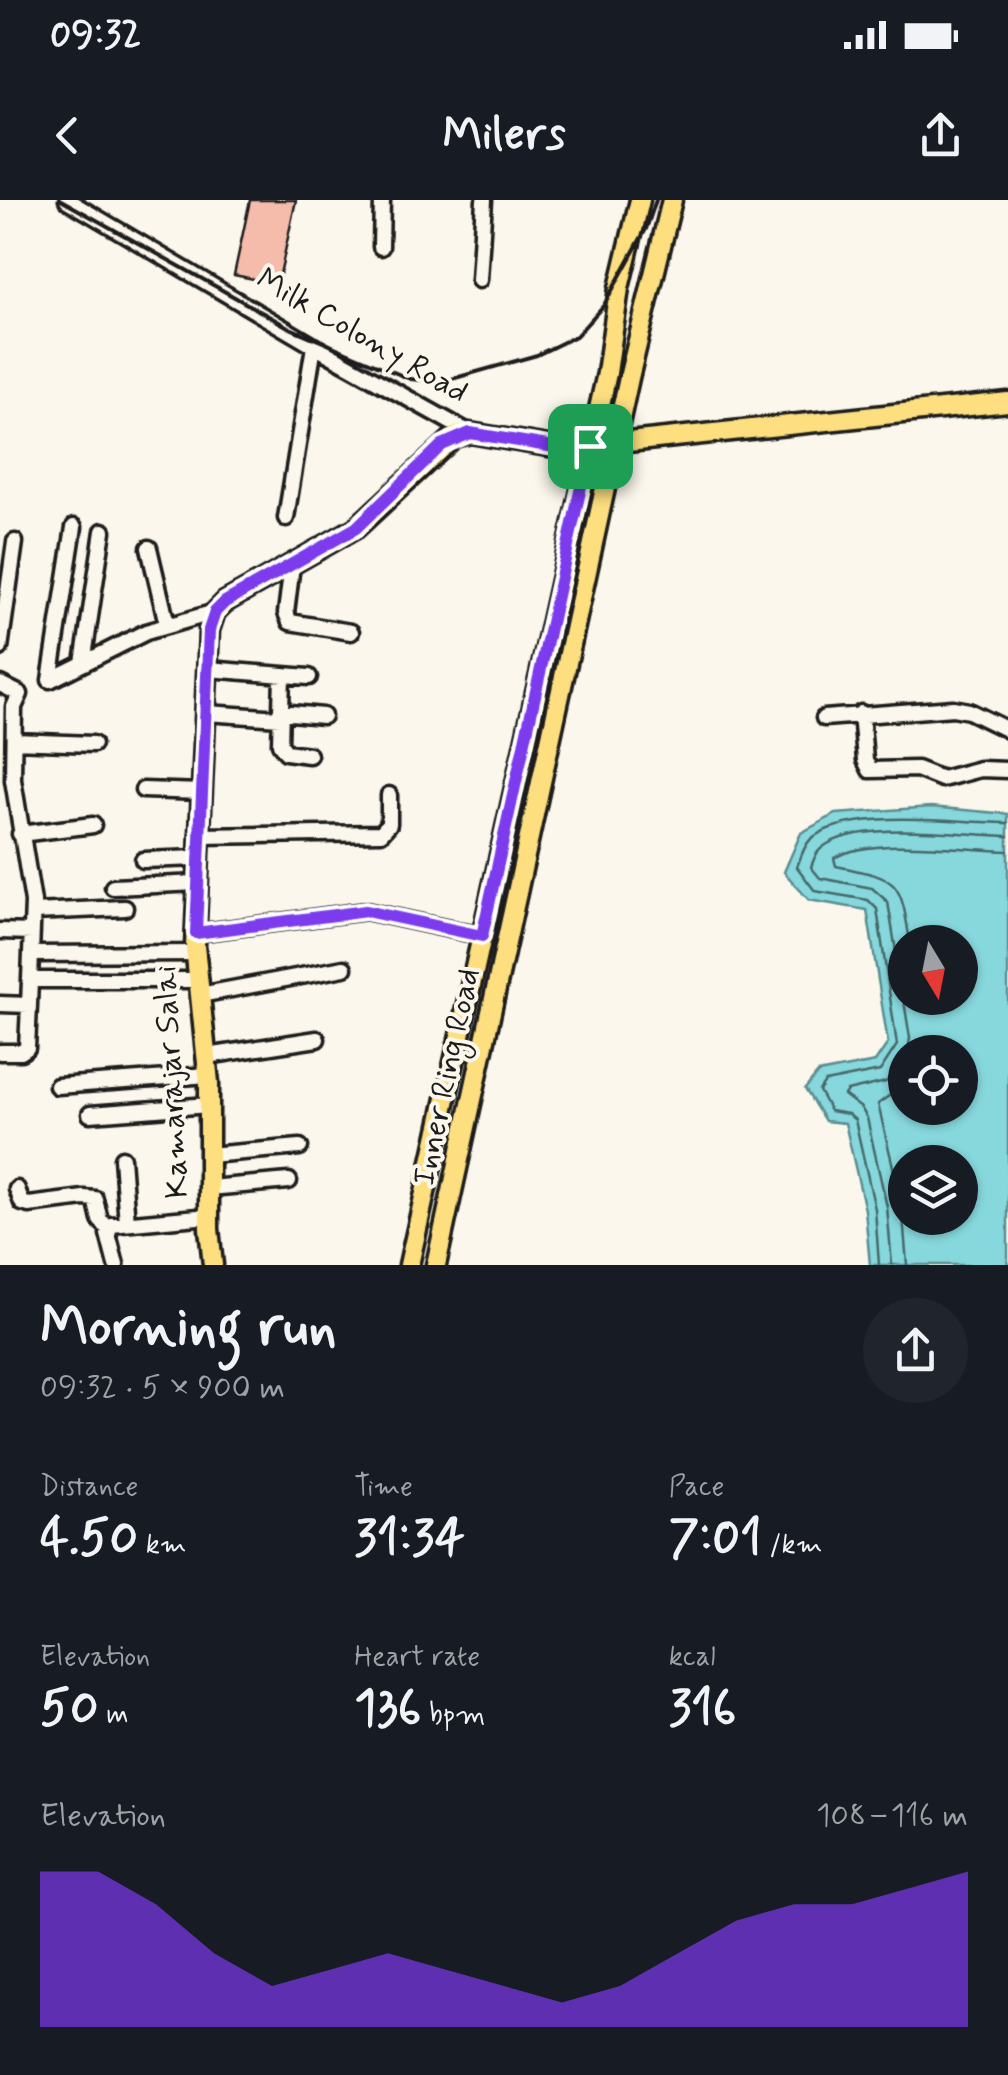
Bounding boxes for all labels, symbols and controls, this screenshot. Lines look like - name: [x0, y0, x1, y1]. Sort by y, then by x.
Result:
- text: 09:32: [50, 11, 141, 60]
- text: Milers: [442, 106, 566, 165]
- icon: back: [40, 108, 95, 163]
- icon: share: [913, 108, 968, 163]
- street label: Milk Colony Road: [249, 258, 475, 414]
- pin: [548, 404, 633, 489]
- icon: arrive: [563, 419, 618, 474]
- north arrow: [888, 925, 978, 1015]
- map controls: [888, 925, 978, 1235]
- street label: Kamarajar Salai: [145, 964, 199, 1200]
- street label: Inner Ring Road: [403, 964, 493, 1190]
- button: locate: [888, 1035, 978, 1125]
- button: layers: [888, 1145, 978, 1235]
- text: Morning run: [40, 1293, 337, 1365]
- button: share: [863, 1298, 968, 1403]
- text: 09:32 · 5 × 900 m: [40, 1367, 285, 1409]
- text: Distance: [40, 1469, 138, 1506]
- text: Time: [354, 1469, 413, 1506]
- text: Pace: [669, 1469, 724, 1506]
- text: 4.50: [40, 1506, 138, 1572]
- text: 31:34: [354, 1506, 465, 1572]
- text: 7:01: [669, 1506, 762, 1572]
- text: km: [138, 1527, 187, 1564]
- text: /km: [762, 1527, 822, 1564]
- text: Elevation: [40, 1639, 150, 1676]
- text: Heart rate: [354, 1639, 480, 1676]
- text: kcal: [669, 1639, 716, 1676]
- text: 50: [40, 1676, 99, 1742]
- text: 136: [354, 1676, 421, 1742]
- text: 316: [669, 1676, 736, 1742]
- text: m: [99, 1697, 128, 1734]
- text: bpm: [421, 1697, 485, 1734]
- text: Elevation: [40, 1795, 166, 1837]
- text: 108–116 m: [816, 1795, 968, 1837]

